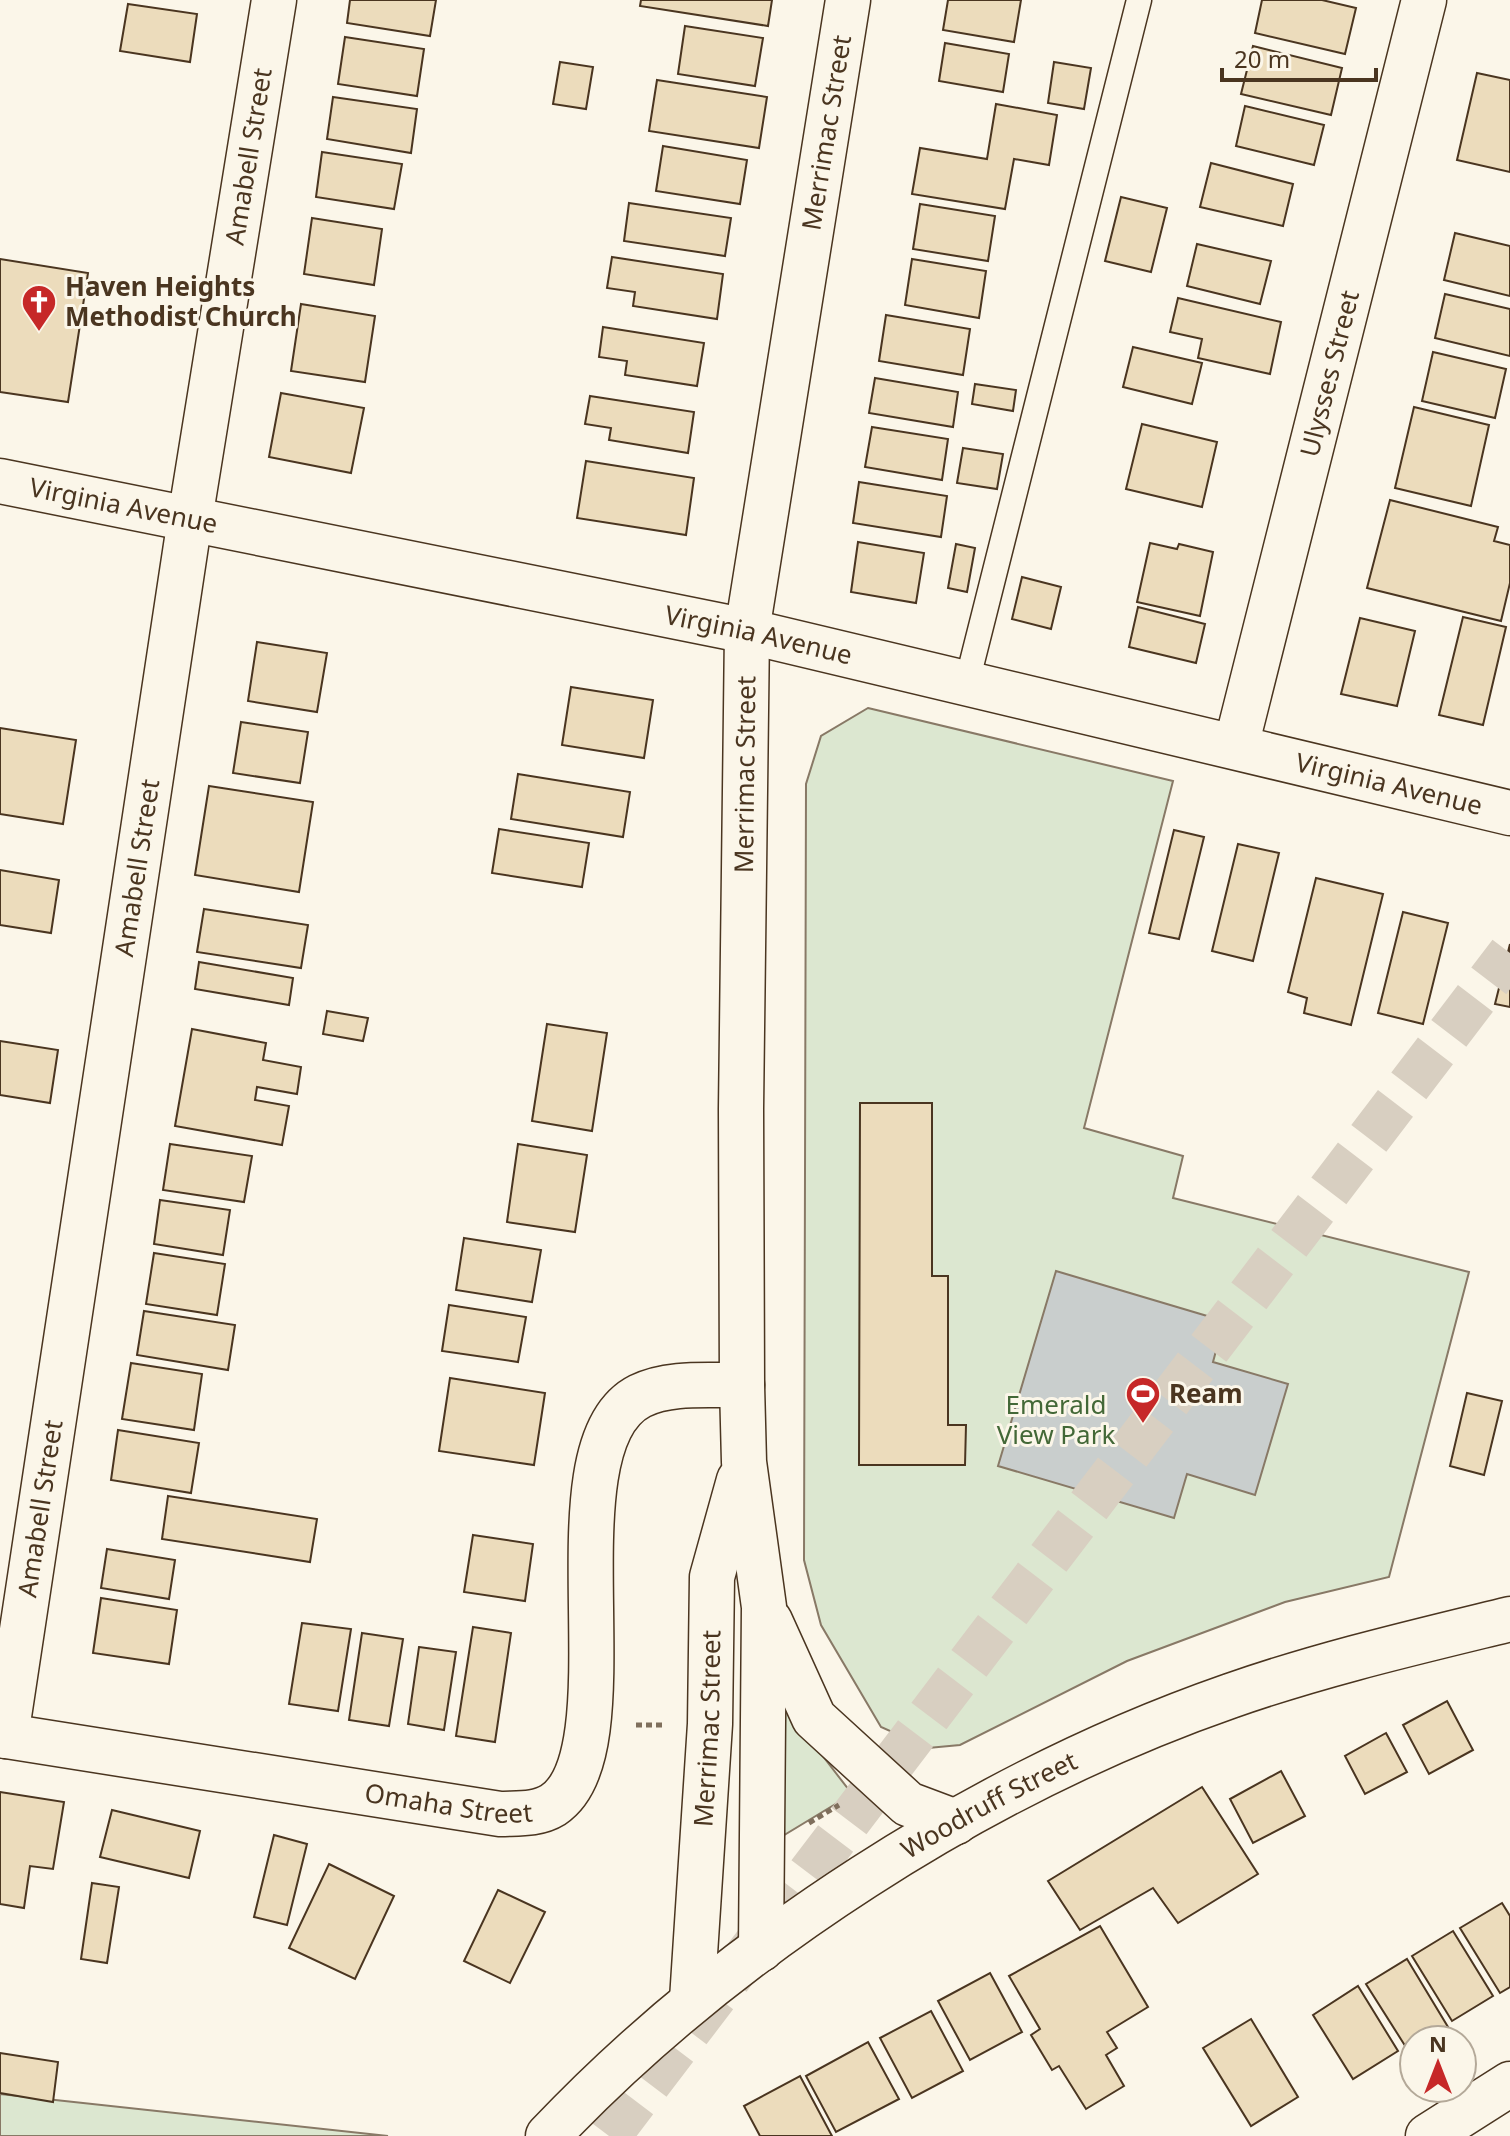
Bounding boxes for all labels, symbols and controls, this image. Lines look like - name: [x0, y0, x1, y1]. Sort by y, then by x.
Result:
- street label: Merrimac Street: [792, 32, 859, 233]
- scale bar: [1222, 32, 1376, 82]
- text: 20 m: [1234, 42, 1290, 75]
- street label: Amabell Street: [216, 65, 280, 248]
- place label: Haven Heights Methodist Church: [65, 268, 297, 334]
- church icon: Haven Heights Methodist Church: [20, 283, 58, 333]
- street label: Ulysses Street: [1291, 286, 1367, 460]
- street label: Virginia Avenue: [27, 468, 221, 541]
- street label: Virginia Avenue: [662, 596, 856, 673]
- street label: Merrimac Street: [725, 676, 763, 873]
- street label: Virginia Avenue: [1292, 744, 1486, 823]
- street label: Amabell Street: [105, 777, 167, 959]
- sports icon: Ream: [1124, 1375, 1162, 1425]
- place label: Ream: [1169, 1375, 1243, 1411]
- park label: Emerald View Park: [997, 1386, 1115, 1452]
- street label: Amabell Street: [8, 1417, 71, 1600]
- street label: Merrimac Street: [684, 1630, 728, 1828]
- street label: Woodruff Street: [894, 1742, 1083, 1867]
- street label: Omaha Street: [362, 1774, 534, 1831]
- north arrow: [1398, 2024, 1478, 2104]
- text: N: [1429, 2028, 1447, 2058]

